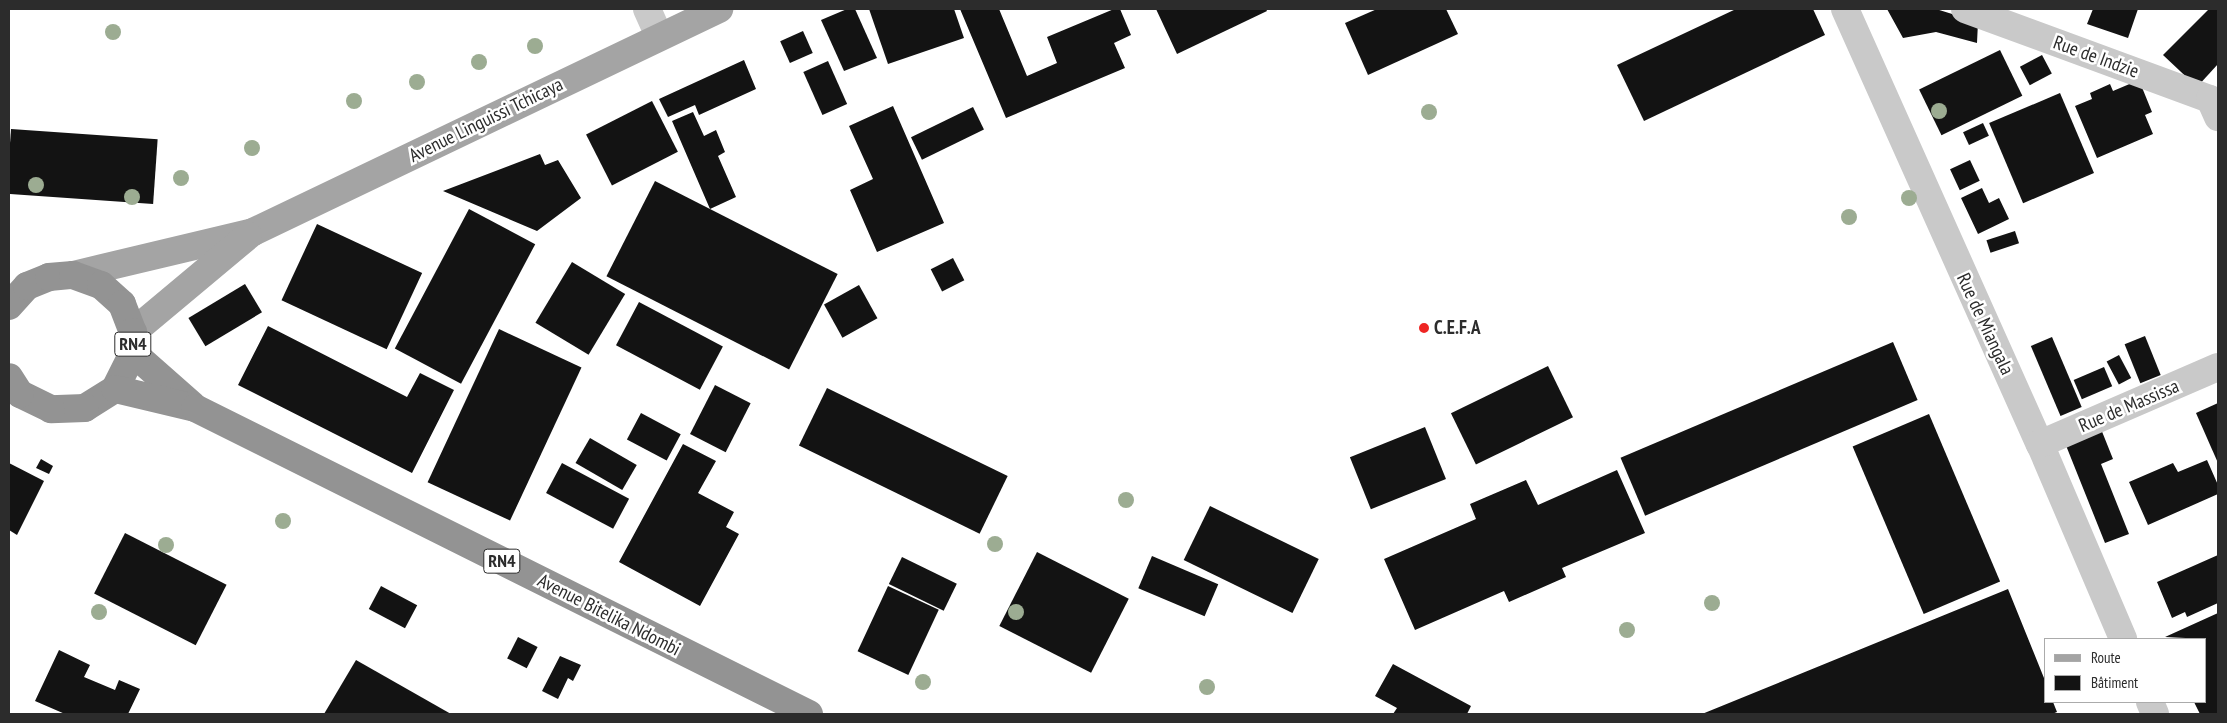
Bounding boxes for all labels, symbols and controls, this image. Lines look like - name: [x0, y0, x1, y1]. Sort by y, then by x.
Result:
- street label: Rue de Indzie: [2050, 31, 2142, 83]
- street label: Avenue Linguissi Tchicaya: [405, 73, 567, 167]
- street label: Rue de Miangala: [1952, 270, 2018, 378]
- place label: C.E.F.A: [1434, 317, 1480, 339]
- marker: C.E.F.A: [1418, 322, 1430, 334]
- road number: RN4: [114, 328, 152, 359]
- street label: Rue de Massissa: [2076, 375, 2182, 437]
- road number: RN4: [483, 546, 521, 576]
- street label: Avenue Bitelika Ndombi: [534, 569, 684, 661]
- legend: [2044, 638, 2207, 703]
- text: Route: [2091, 648, 2121, 667]
- text: Bâtiment: [2091, 673, 2138, 692]

